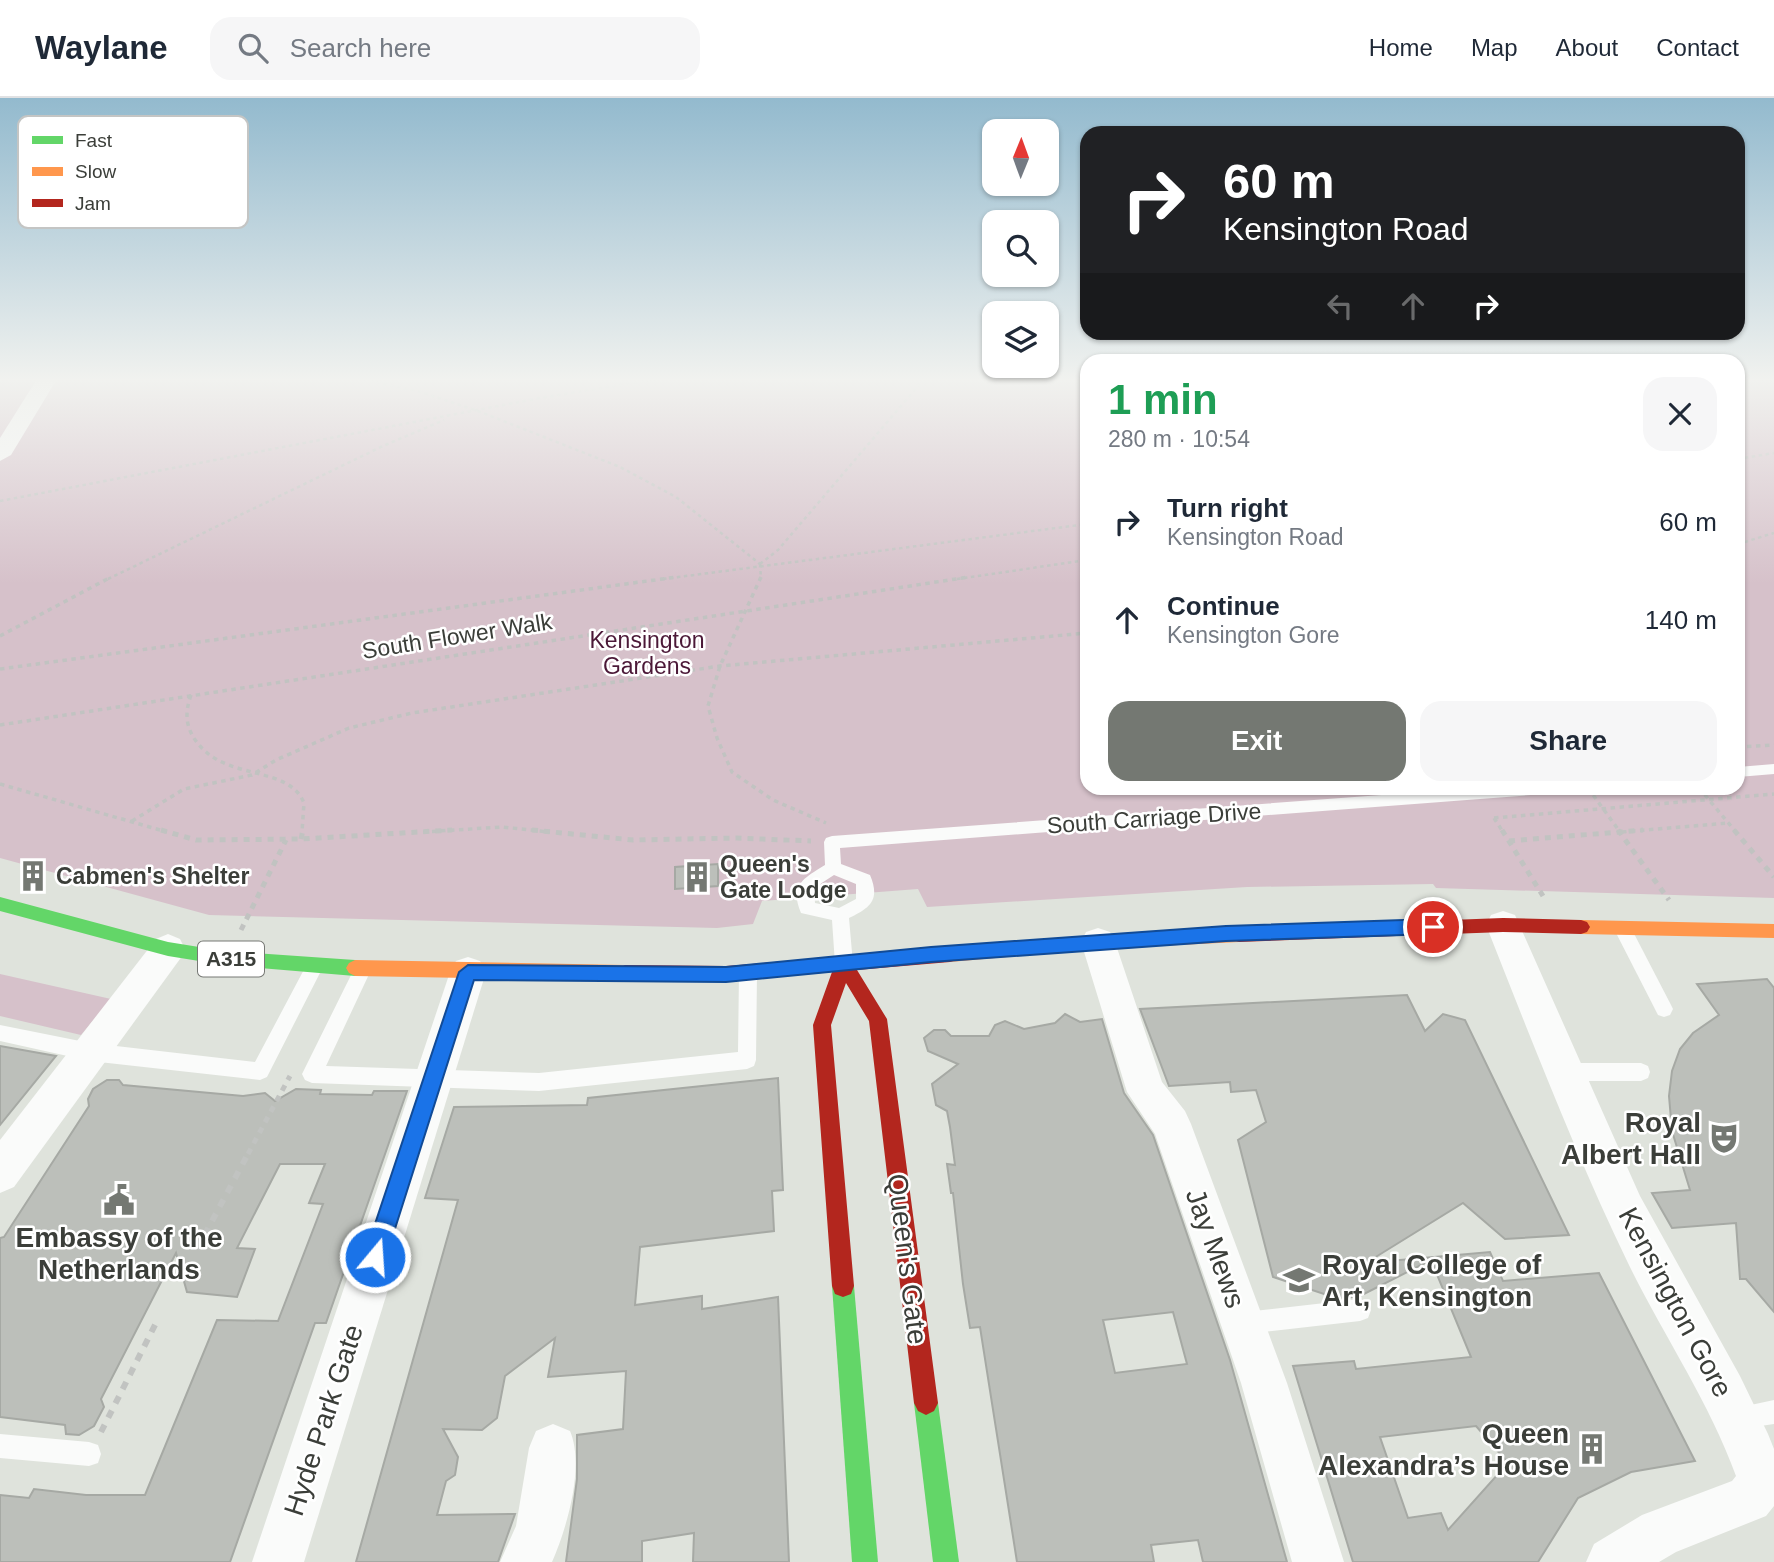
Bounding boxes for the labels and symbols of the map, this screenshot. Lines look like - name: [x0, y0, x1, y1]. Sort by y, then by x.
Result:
- legend: [18, 116, 248, 228]
- north arrow: [982, 119, 1059, 196]
- text: Fast: [75, 130, 113, 151]
- text: Slow: [75, 161, 116, 182]
- text: Jam: [75, 193, 111, 214]
- street label: South Flower Walk: [360, 608, 554, 664]
- park label: Kensington Gardens: [589, 627, 705, 679]
- street label: South Carriage Drive: [1046, 798, 1262, 838]
- place label: Queen's Gate Lodge: [720, 851, 847, 903]
- building icon: Cabmen's Shelter: [16, 859, 50, 893]
- building icon: Queen's Gate Lodge: [680, 860, 714, 894]
- place label: Cabmen's Shelter: [56, 863, 249, 889]
- pin: [1403, 897, 1463, 957]
- road number: A315: [198, 942, 264, 976]
- place label: Royal Albert Hall: [1561, 1107, 1701, 1170]
- theatre icon: Royal Albert Hall: [1707, 1121, 1741, 1155]
- street label: Queen's Gate: [882, 1172, 933, 1346]
- public building icon: Embassy of the Netherlands: [102, 1183, 136, 1217]
- street label: Jay Mews: [1180, 1184, 1251, 1312]
- street label: Kensington Gore: [1613, 1202, 1739, 1402]
- position arrow: [338, 1220, 412, 1294]
- place label: Embassy of the Netherlands: [16, 1222, 222, 1285]
- place label: Royal College of Art, Kensington: [1322, 1249, 1542, 1312]
- school or university icon: Royal College of Art, Kensington: [1282, 1263, 1316, 1297]
- street label: Hyde Park Gate: [278, 1321, 369, 1520]
- place label: Queen Alexandra’s House: [1318, 1418, 1569, 1481]
- building icon: Queen Alexandra’s House: [1575, 1432, 1609, 1466]

